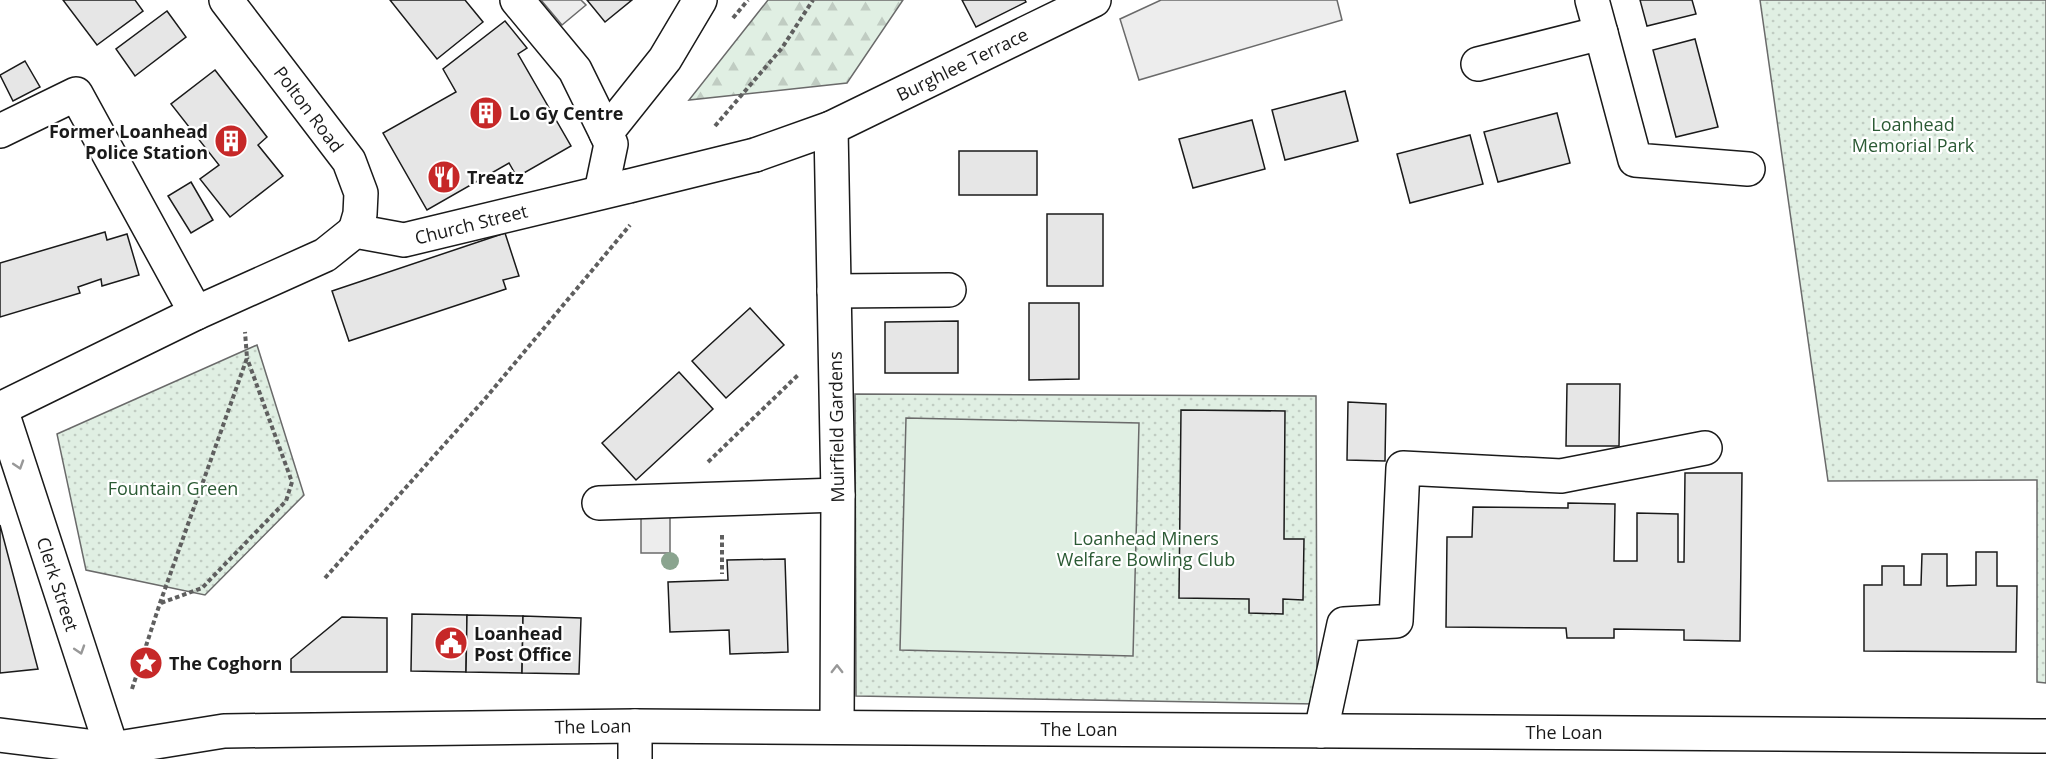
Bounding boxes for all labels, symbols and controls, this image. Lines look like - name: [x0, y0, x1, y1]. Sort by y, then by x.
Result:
- street label: Burghlee Terrace: [892, 22, 1032, 106]
- street label: Polton Road: [269, 61, 349, 157]
- building icon: Lo Gy Centre: [468, 95, 504, 131]
- place label: Lo Gy Centre: [509, 101, 624, 125]
- park label: Loanhead Memorial Park: [1852, 112, 1975, 157]
- place label: Former Loanhead Police Station: [49, 119, 208, 164]
- building icon: Former Loanhead Police Station: [213, 123, 249, 159]
- restaurant icon: Treatz: [426, 159, 462, 195]
- place label: Treatz: [467, 165, 524, 189]
- street label: Church Street: [412, 198, 530, 250]
- street label: Muirfield Gardens: [823, 351, 849, 503]
- one-way arrow: [12, 459, 24, 470]
- park label: Fountain Green: [108, 476, 238, 500]
- park label: Loanhead Miners Welfare Bowling Club: [1057, 526, 1235, 571]
- street label: Clerk Street: [31, 534, 85, 634]
- place label: Loanhead Post Office: [474, 621, 572, 666]
- public building icon: Loanhead Post Office: [433, 625, 469, 661]
- one-way arrow: [73, 644, 85, 655]
- place icon: The Coghorn: [128, 645, 164, 681]
- place label: The Coghorn: [169, 651, 282, 675]
- one-way arrow: [831, 664, 843, 673]
- street label: The Loan: [554, 713, 632, 739]
- street label: The Loan: [1040, 717, 1118, 741]
- street label: The Loan: [1525, 720, 1603, 744]

